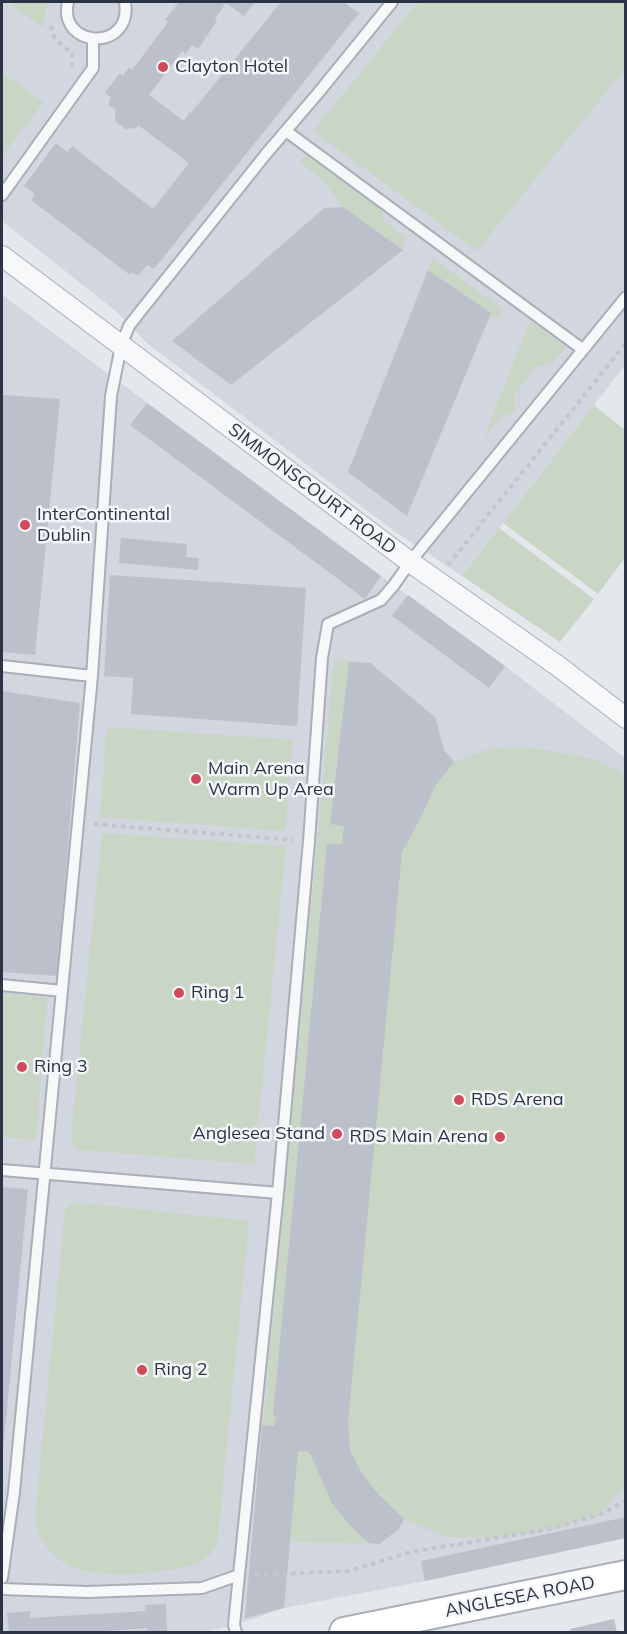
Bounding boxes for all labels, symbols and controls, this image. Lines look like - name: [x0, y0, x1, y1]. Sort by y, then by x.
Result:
- place label: Clayton Hotel: [175, 56, 288, 78]
- marker: Clayton Hotel: [156, 60, 170, 74]
- street label: SIMMONSCOURT ROAD: [224, 419, 400, 559]
- place label: InterContinental Dublin: [37, 504, 170, 546]
- marker: InterContinental Dublin: [18, 518, 32, 532]
- place label: Main Arena Warm Up Area: [208, 758, 334, 800]
- marker: Main Arena Warm Up Area: [189, 772, 203, 786]
- place label: Ring 1: [191, 982, 245, 1004]
- marker: Ring 1: [172, 986, 186, 1000]
- place label: Ring 3: [34, 1056, 88, 1078]
- marker: Ring 3: [15, 1060, 29, 1074]
- place label: RDS Arena: [471, 1089, 564, 1111]
- marker: RDS Arena: [452, 1093, 466, 1107]
- place label: Anglesea Stand: [192, 1123, 325, 1145]
- place label: RDS Main Arena: [350, 1126, 488, 1148]
- marker: Anglesea Stand: [330, 1127, 344, 1141]
- marker: RDS Main Arena: [493, 1130, 507, 1144]
- place label: Ring 2: [154, 1359, 208, 1381]
- marker: Ring 2: [135, 1363, 149, 1377]
- street label: ANGLESEA ROAD: [443, 1572, 597, 1622]

